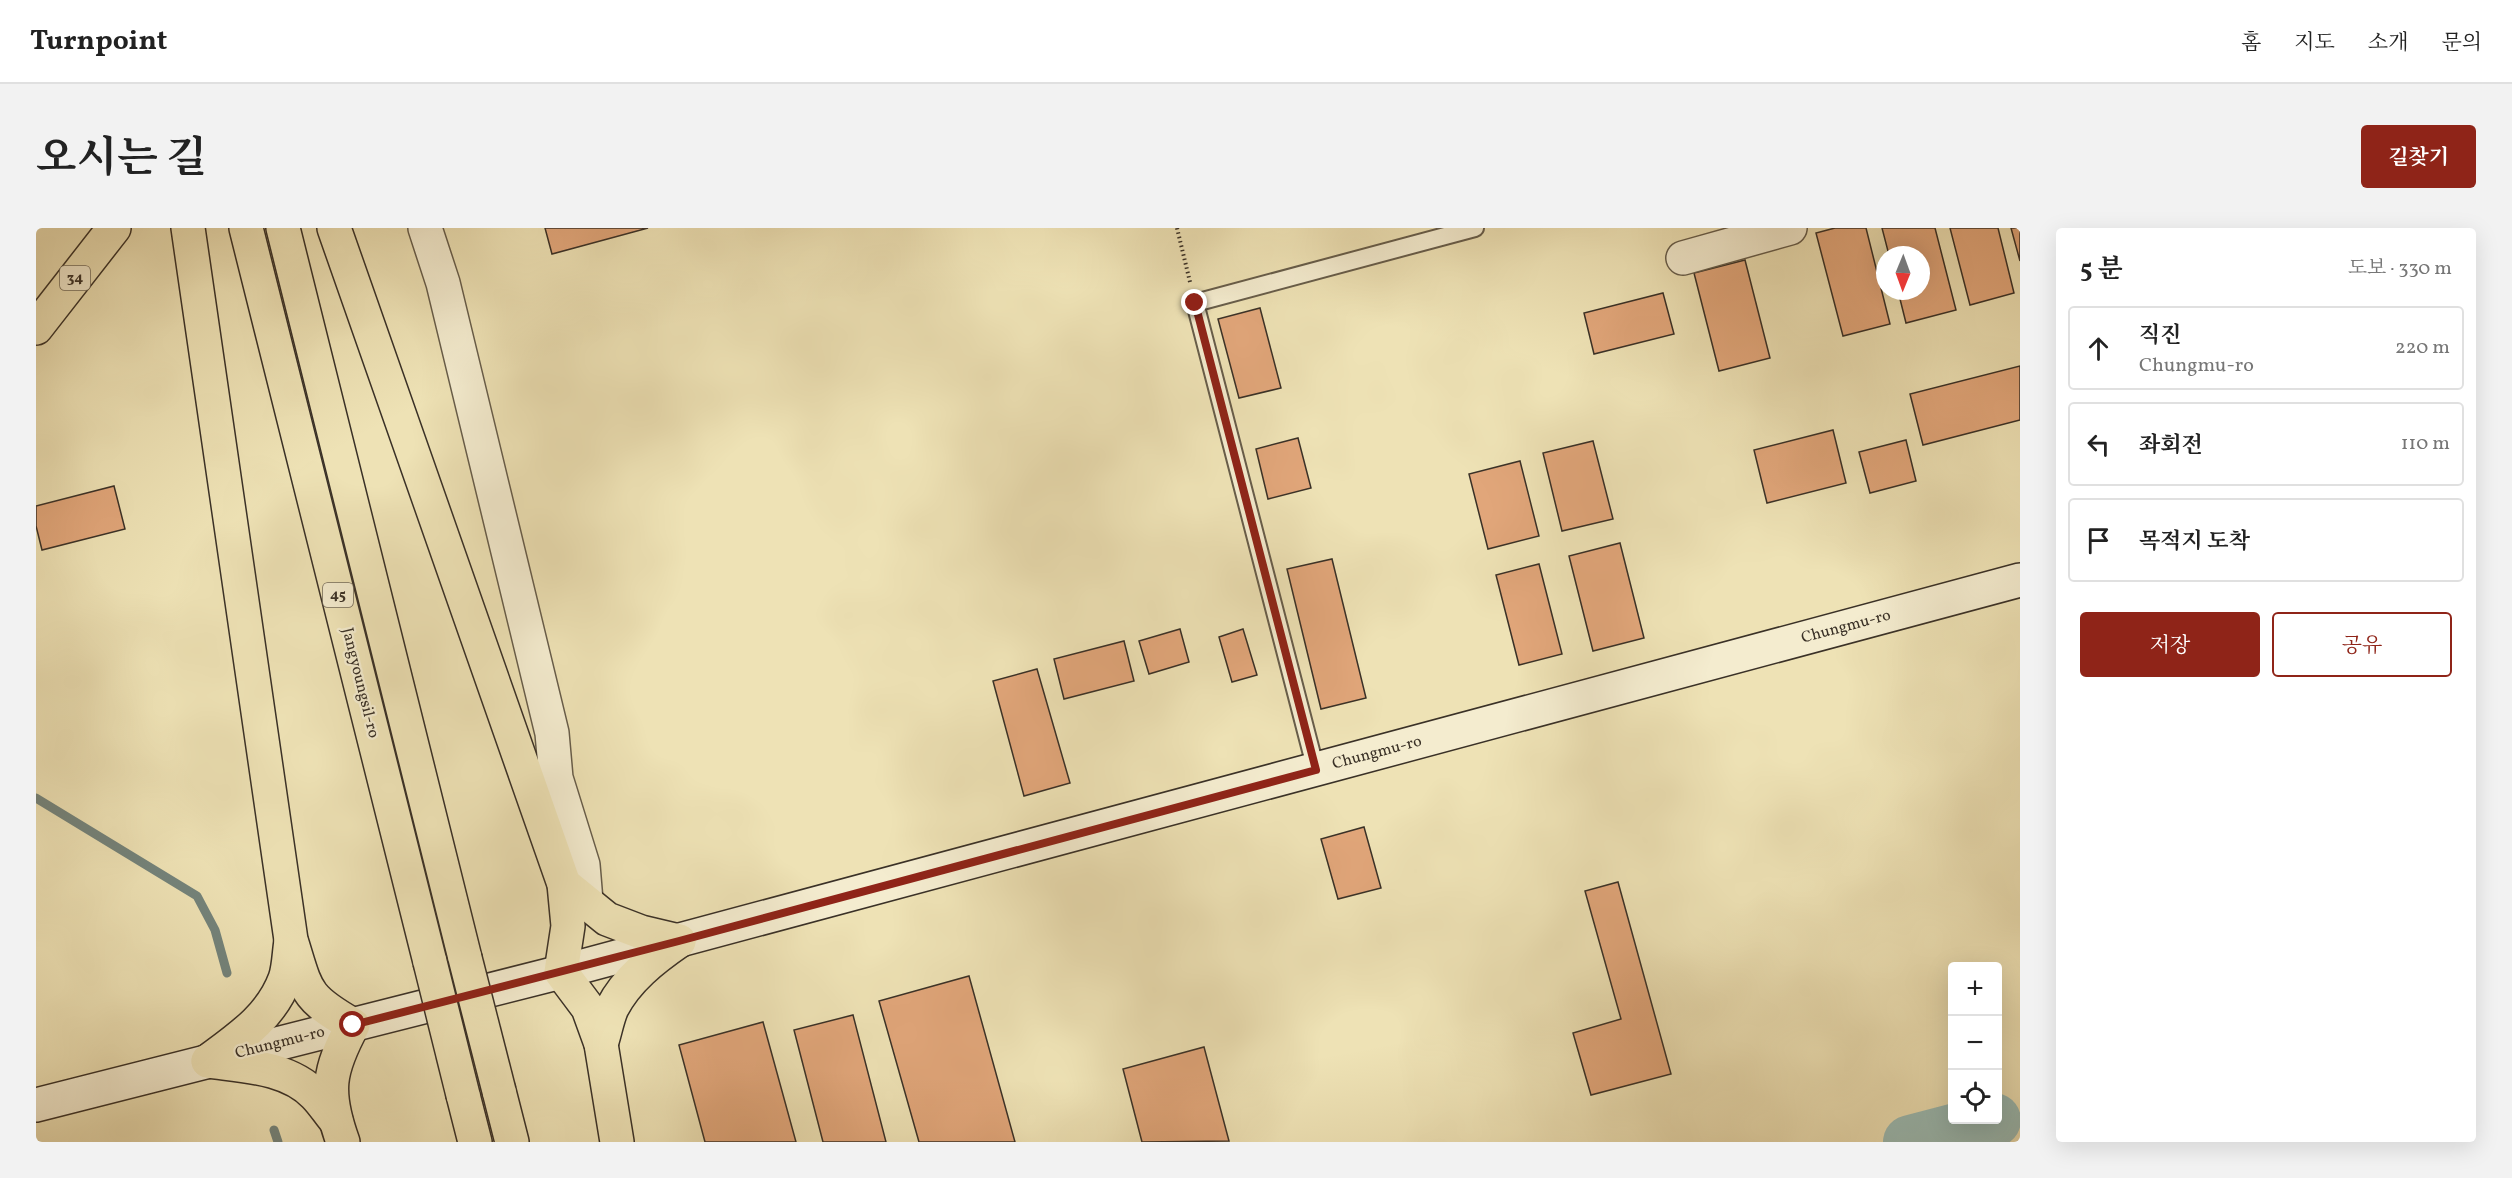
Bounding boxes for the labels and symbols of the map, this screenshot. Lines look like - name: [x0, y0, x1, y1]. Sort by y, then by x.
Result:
- north arrow: [1876, 246, 1930, 300]
- road number: 34: [60, 266, 90, 290]
- route end: [1181, 289, 1207, 315]
- road number: 45: [323, 583, 353, 607]
- street label: Chungmu-ro: [1799, 604, 1893, 650]
- street label: Jangyoungsil-ro: [336, 625, 384, 741]
- street label: Chungmu-ro: [1330, 730, 1424, 776]
- route start: [339, 1011, 365, 1037]
- street label: Chungmu-ro: [233, 1021, 327, 1065]

